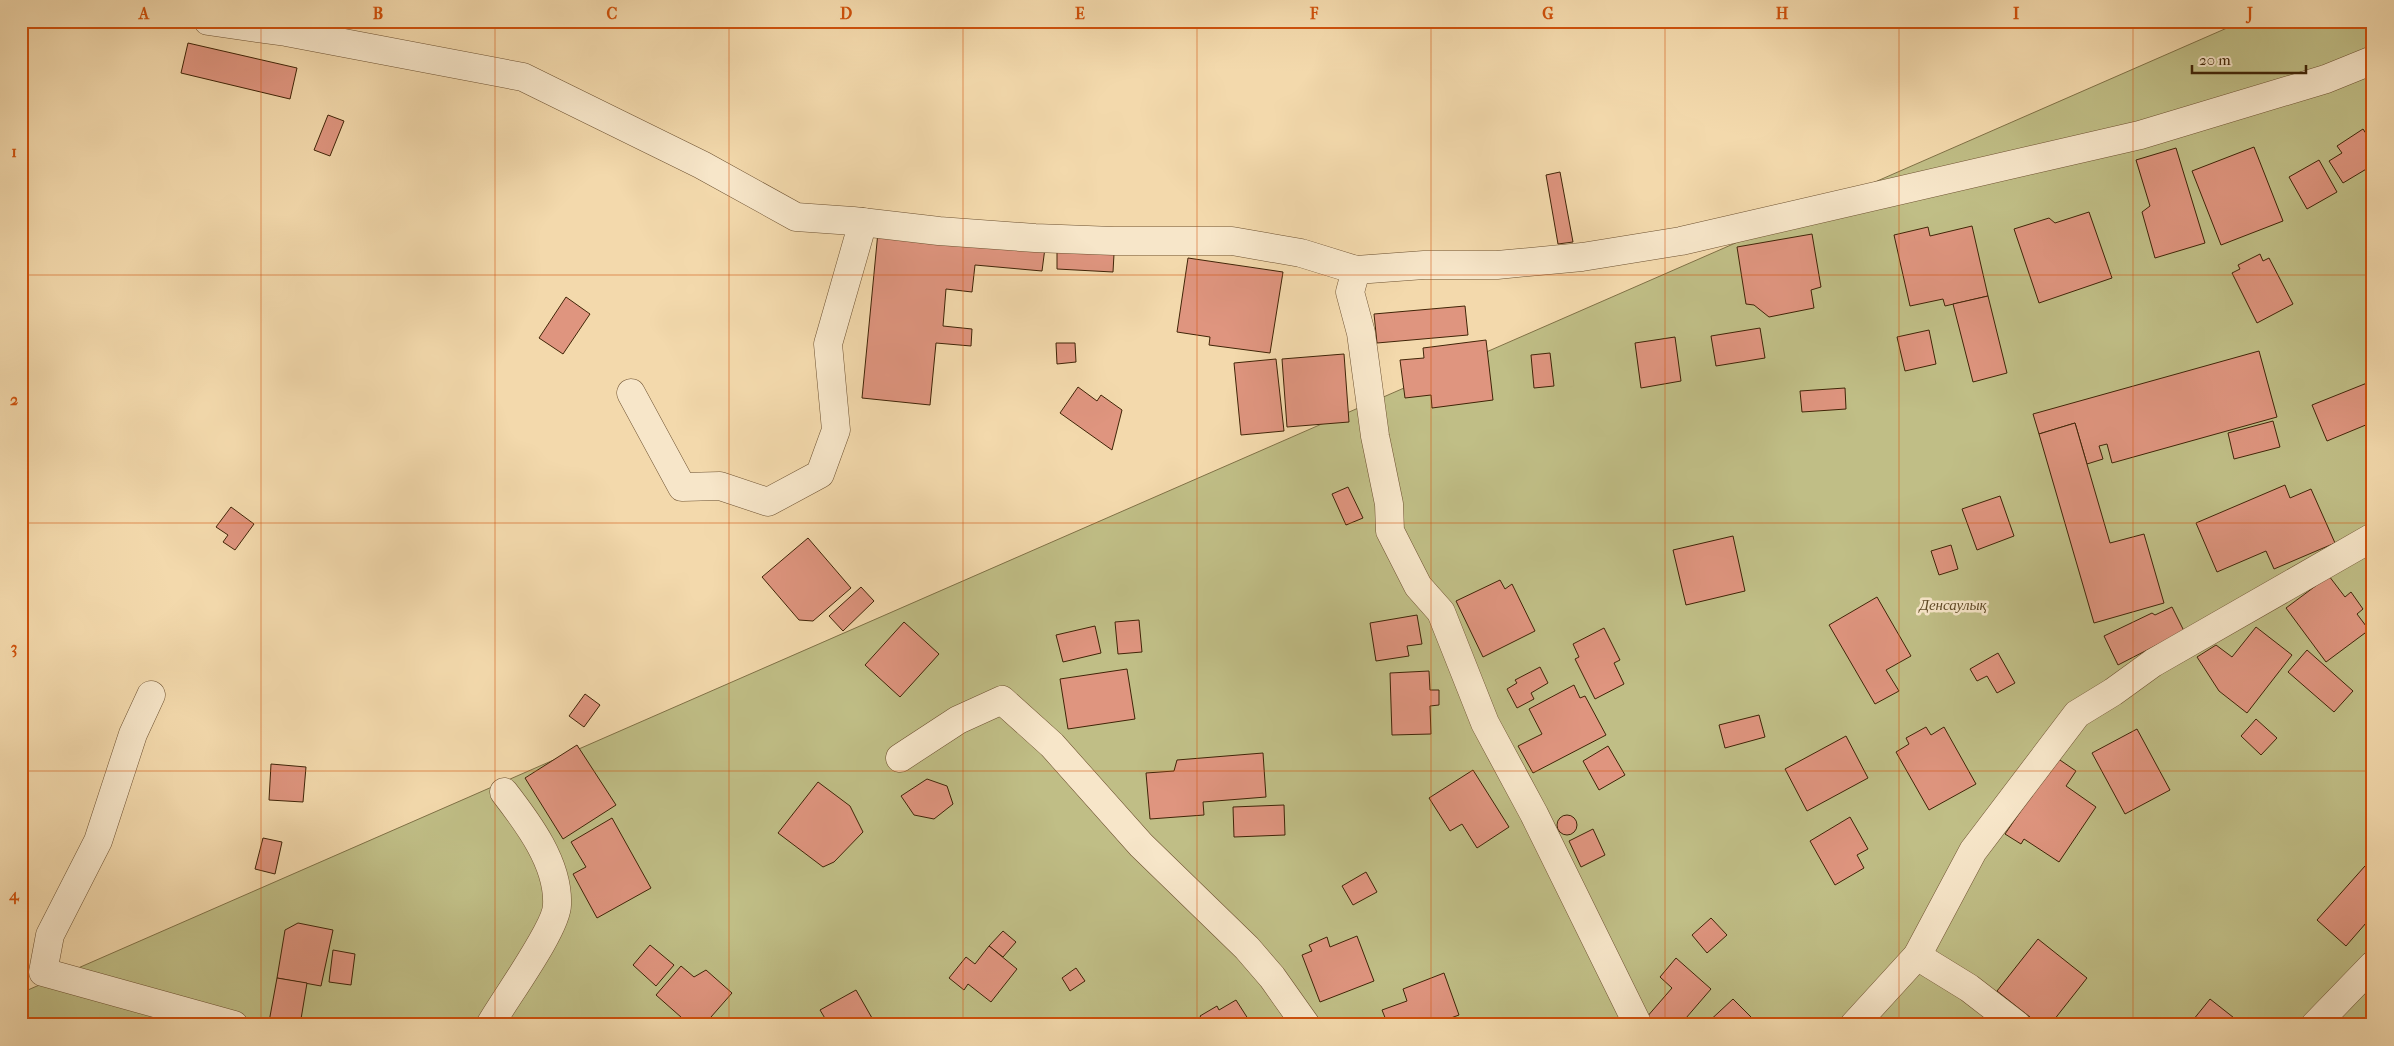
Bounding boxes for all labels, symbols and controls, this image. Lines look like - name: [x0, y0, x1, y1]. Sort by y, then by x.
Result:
- text: A: [138, 4, 150, 23]
- text: B: [373, 4, 383, 23]
- text: C: [607, 4, 618, 23]
- text: D: [840, 4, 852, 23]
- text: E: [1075, 4, 1085, 23]
- text: F: [1309, 4, 1319, 23]
- text: G: [1542, 4, 1554, 23]
- text: H: [1776, 4, 1789, 23]
- text: I: [2013, 4, 2020, 23]
- text: J: [2245, 4, 2253, 24]
- scale bar: [2192, 42, 2305, 74]
- text: 20 m: [2199, 51, 2231, 69]
- text: 1: [11, 142, 17, 161]
- text: 2: [10, 390, 18, 409]
- park label: Денсаулық: [1917, 596, 1988, 614]
- text: 3: [11, 638, 17, 658]
- text: 4: [8, 885, 20, 905]

